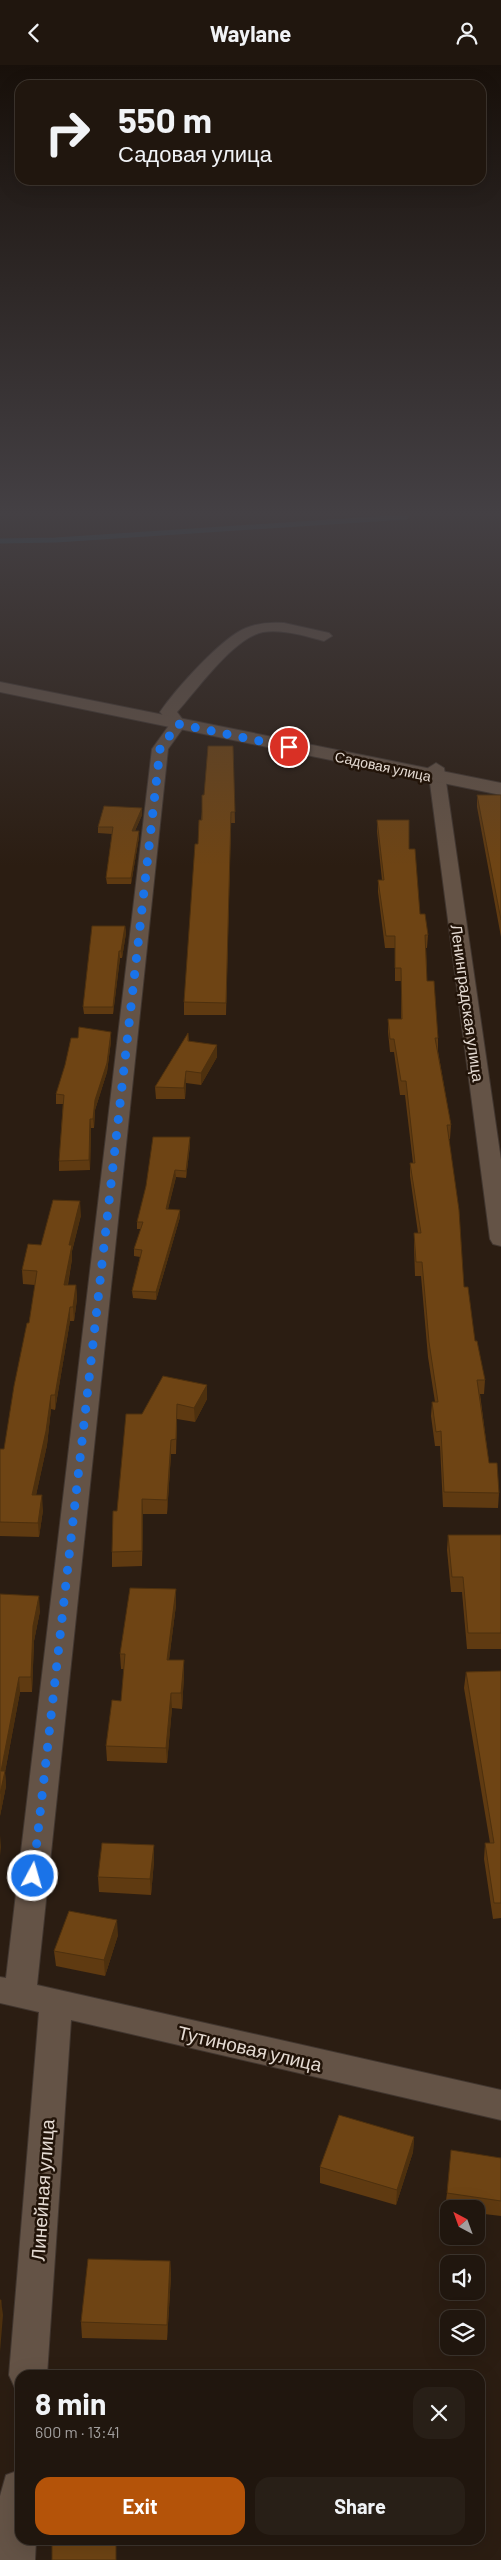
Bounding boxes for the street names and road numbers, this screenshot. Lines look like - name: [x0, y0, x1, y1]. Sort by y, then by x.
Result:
- street label: Садовая улица: [333, 748, 433, 785]
- street label: Ленинградская улица: [448, 923, 488, 1083]
- street label: Тутиновая улица: [176, 2020, 325, 2076]
- street label: Линейная улица: [26, 2118, 58, 2262]

